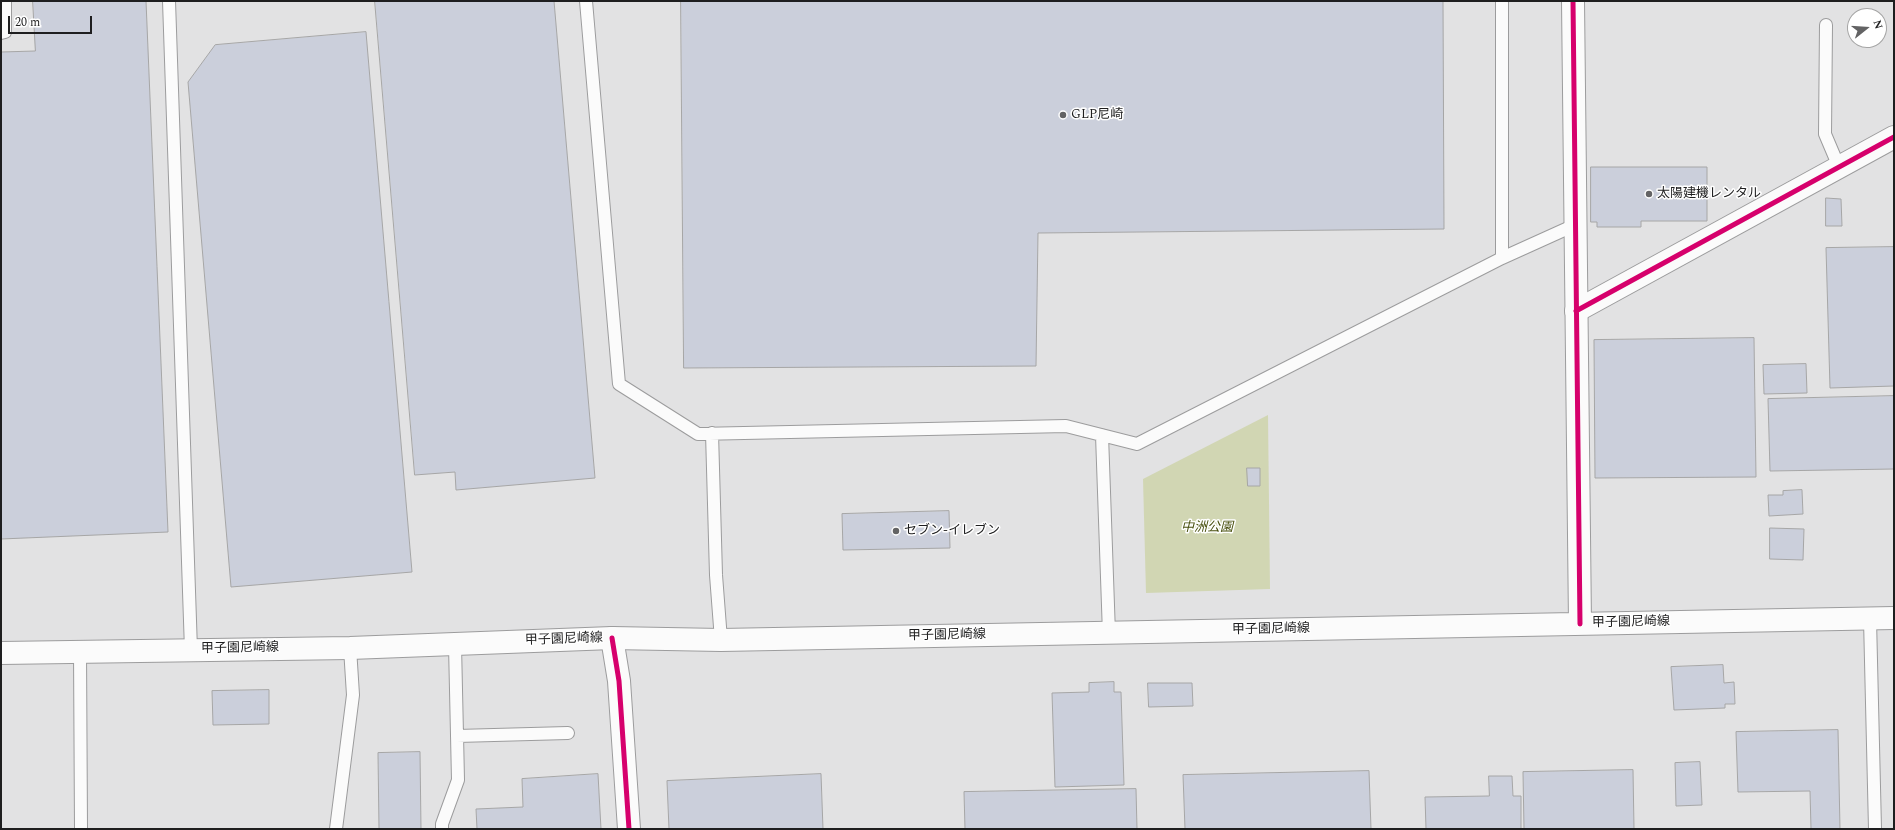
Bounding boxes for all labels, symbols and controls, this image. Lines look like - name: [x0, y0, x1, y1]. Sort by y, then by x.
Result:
- scale bar: [10, 8, 94, 34]
- north arrow: [1847, 8, 1887, 48]
- text: 20 m: [15, 13, 40, 32]
- text: N: [1869, 18, 1887, 31]
- place label: GLP尼崎: [1071, 107, 1123, 123]
- marker: GLP尼崎: [1058, 110, 1068, 120]
- place label: 太陽建機レンタル: [1657, 186, 1761, 202]
- marker: 太陽建機レンタル: [1644, 189, 1654, 199]
- park label: 中洲公園: [1181, 520, 1233, 536]
- place label: セブン-イレブン: [904, 523, 1000, 539]
- marker: セブン-イレブン: [891, 526, 901, 536]
- street label: 甲子園尼崎線: [1592, 615, 1670, 631]
- street label: 甲子園尼崎線: [1232, 622, 1310, 638]
- street label: 甲子園尼崎線: [908, 628, 986, 644]
- street label: 甲子園尼崎線: [525, 631, 603, 649]
- street label: 甲子園尼崎線: [201, 641, 279, 657]

